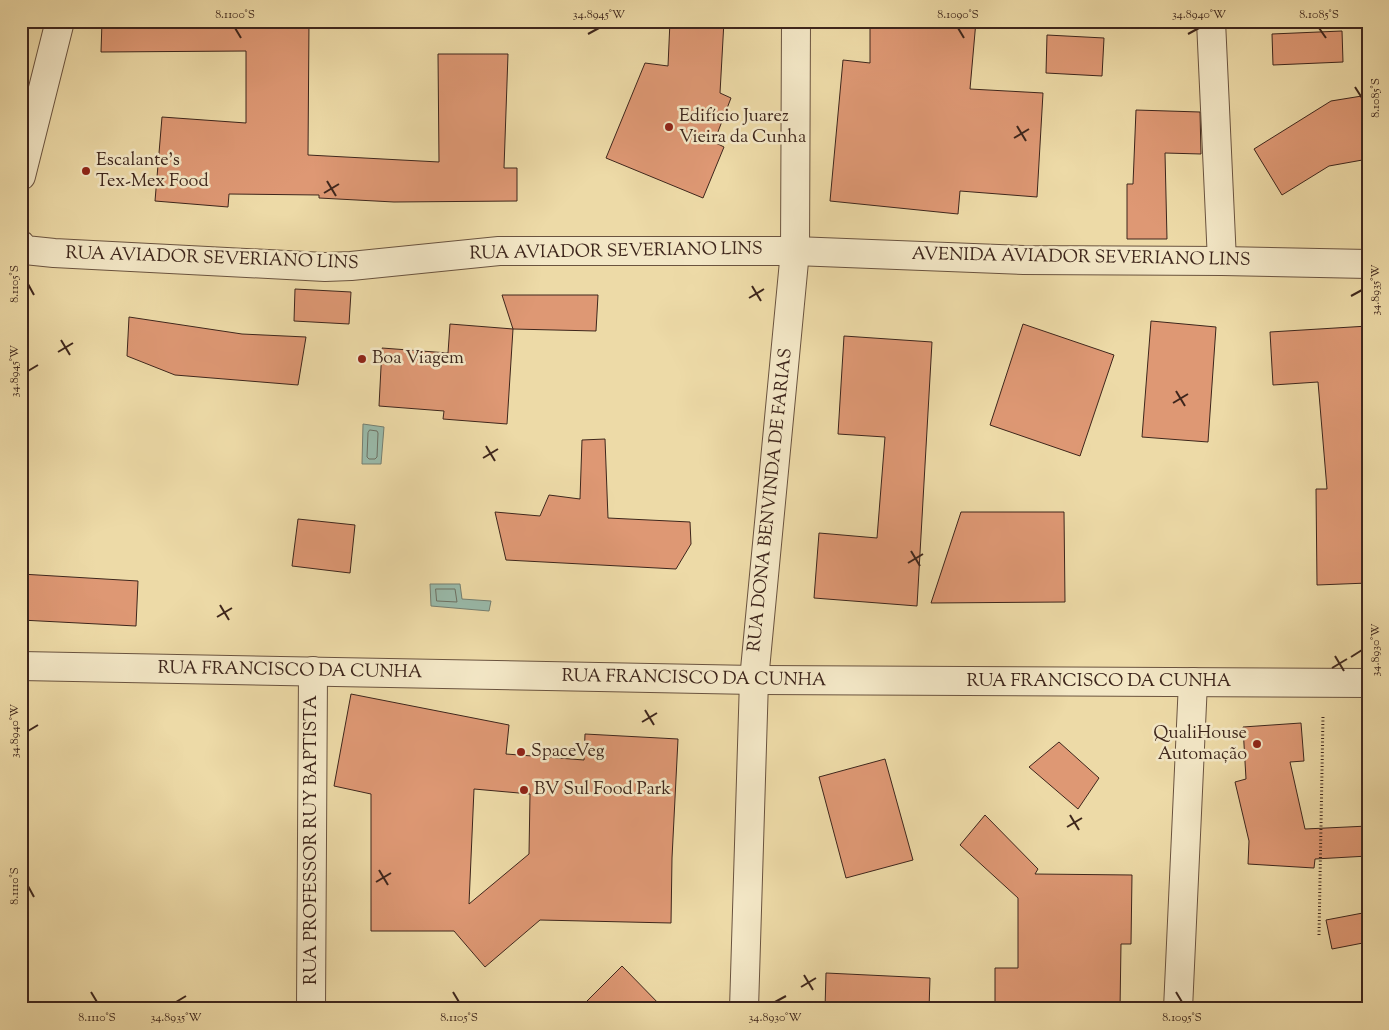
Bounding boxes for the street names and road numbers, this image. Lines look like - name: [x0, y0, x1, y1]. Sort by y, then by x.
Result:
- street label: RUA AVIADOR SEVERIANO LINS: [469, 236, 763, 268]
- street label: RUA AVIADOR SEVERIANO LINS: [65, 241, 359, 277]
- street label: AVENIDA AVIADOR SEVERIANO LINS: [911, 242, 1251, 274]
- street label: RUA DONA BENVINDA DE FARIAS: [742, 347, 800, 653]
- street label: RUA FRANCISCO DA CUNHA: [157, 656, 423, 686]
- street label: RUA FRANCISCO DA CUNHA: [561, 664, 827, 694]
- street label: RUA FRANCISCO DA CUNHA: [967, 669, 1232, 695]
- street label: RUA PROFESSOR RUY BAPTISTA: [299, 695, 325, 985]

